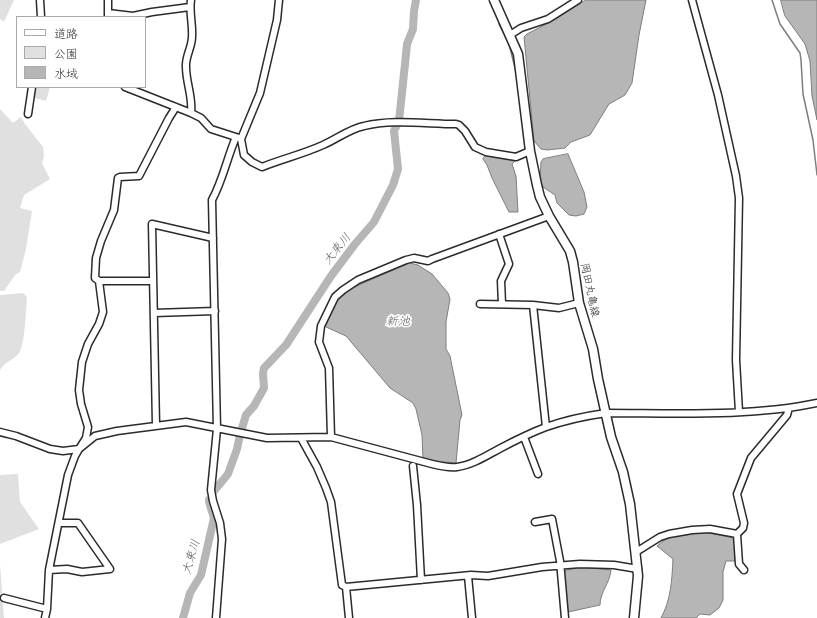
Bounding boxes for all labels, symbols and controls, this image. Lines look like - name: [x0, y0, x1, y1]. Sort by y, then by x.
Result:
- legend: [16, 16, 146, 88]
- text: 道路: [54, 25, 78, 41]
- text: 公園: [54, 45, 78, 61]
- text: 水域: [54, 65, 78, 81]
- water label: 大束川: [320, 230, 354, 268]
- street label: 岡田丸亀線: [578, 262, 602, 318]
- water label: 新池: [386, 314, 410, 328]
- water label: 大束川: [179, 538, 203, 576]

